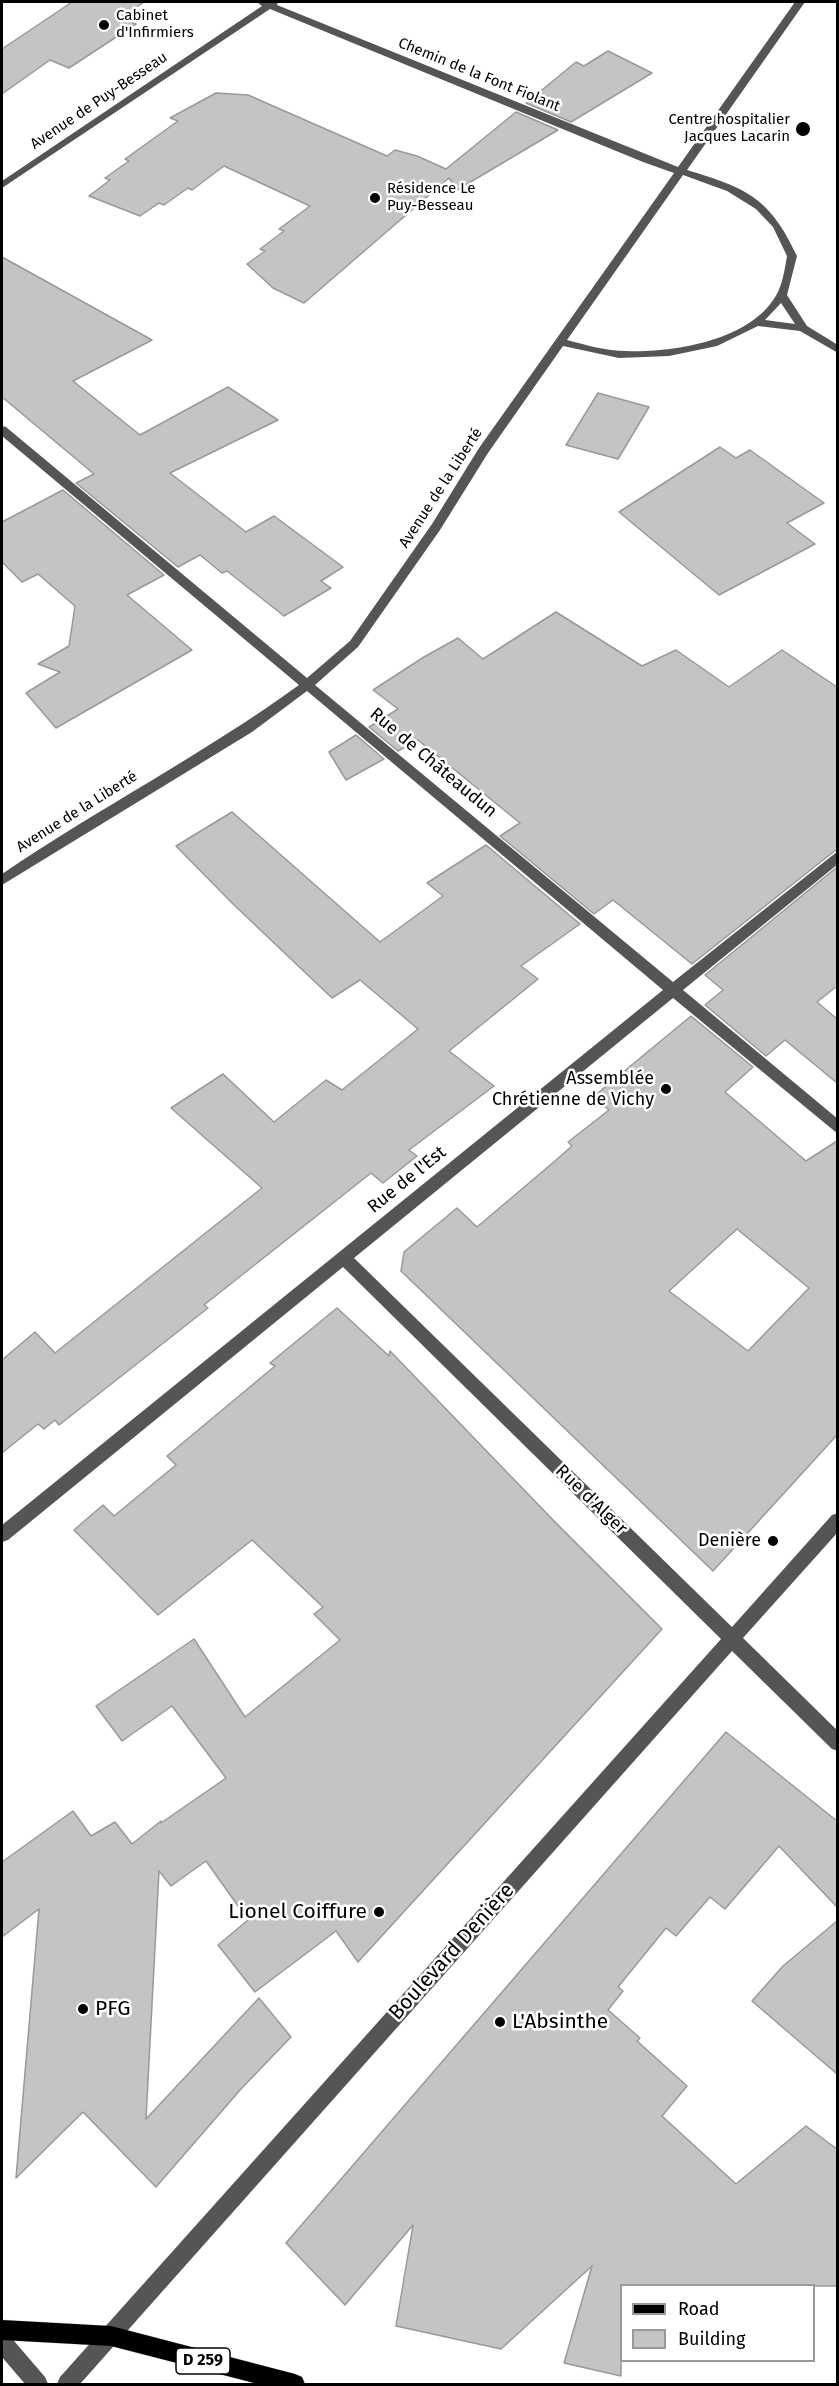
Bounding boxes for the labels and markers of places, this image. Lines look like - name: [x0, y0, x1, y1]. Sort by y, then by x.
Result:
- place label: Cabinet d'Infirmiers: [116, 7, 194, 42]
- marker: Cabinet d'Infirmiers: [97, 18, 111, 32]
- place label: Centre hospitalier Jacques Lacarin: [668, 111, 790, 146]
- marker: Centre hospitalier Jacques Lacarin: [794, 120, 812, 138]
- place label: Résidence Le Puy-Besseau: [387, 180, 475, 215]
- marker: Résidence Le Puy-Besseau: [368, 191, 382, 205]
- place label: Assemblée Chrétienne de Vichy: [492, 1068, 654, 1110]
- marker: Assemblée Chrétienne de Vichy: [659, 1082, 673, 1096]
- place label: Denière: [698, 1530, 761, 1552]
- marker: Denière: [766, 1534, 780, 1548]
- place label: Lionel Coiffure: [228, 1899, 367, 1925]
- marker: Lionel Coiffure: [372, 1905, 386, 1919]
- place label: PFG: [95, 1996, 130, 2022]
- marker: PFG: [76, 2002, 90, 2016]
- place label: L'Absinthe: [512, 2009, 608, 2035]
- marker: L'Absinthe: [493, 2015, 507, 2029]

